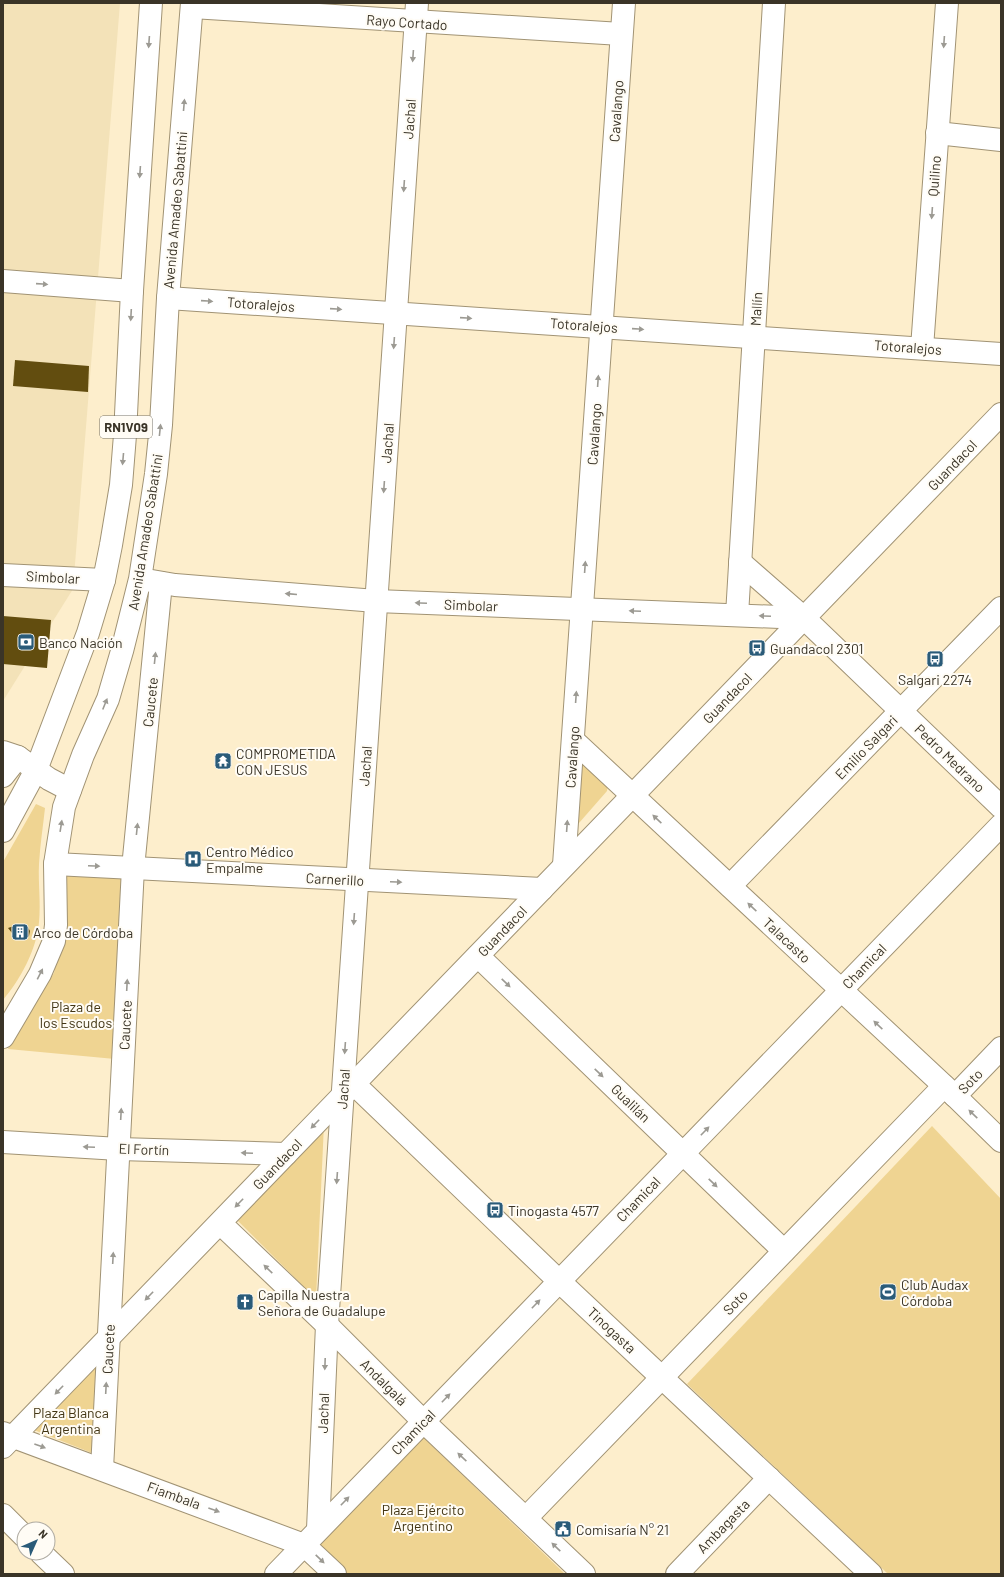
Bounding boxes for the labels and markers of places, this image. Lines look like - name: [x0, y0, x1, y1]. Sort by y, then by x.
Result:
- bank icon: Banco Nación: [16, 632, 36, 652]
- place label: Banco Nación: [39, 634, 122, 651]
- bus stop icon: Guandacol 2301: [747, 638, 767, 658]
- place label: Guandacol 2301: [770, 640, 863, 657]
- bus stop icon: Salgari 2274: [925, 649, 945, 669]
- place label: Salgari 2274: [898, 671, 972, 688]
- place label: COMPROMETIDA CON JESUS: [236, 745, 336, 778]
- temple icon: COMPROMETIDA CON JESUS: [213, 751, 233, 771]
- place label: Centro Médico Empalme: [206, 843, 294, 876]
- hospital icon: Centro Médico Empalme: [183, 849, 203, 869]
- building icon: Arco de Córdoba: [10, 922, 30, 942]
- place label: Arco de Córdoba: [33, 924, 133, 941]
- bus stop icon: Tinogasta 4577: [485, 1200, 505, 1220]
- place label: Tinogasta 4577: [508, 1202, 599, 1219]
- place label: Club Audax Córdoba: [901, 1276, 968, 1309]
- sports icon: Club Audax Córdoba: [878, 1282, 898, 1302]
- place label: Capilla Nuestra Señora de Guadalupe: [258, 1286, 386, 1319]
- church icon: Capilla Nuestra Señora de Guadalupe: [235, 1292, 255, 1312]
- public building icon: Comisaría N° 21: [553, 1519, 573, 1539]
- place label: Comisaría N° 21: [576, 1521, 669, 1538]

